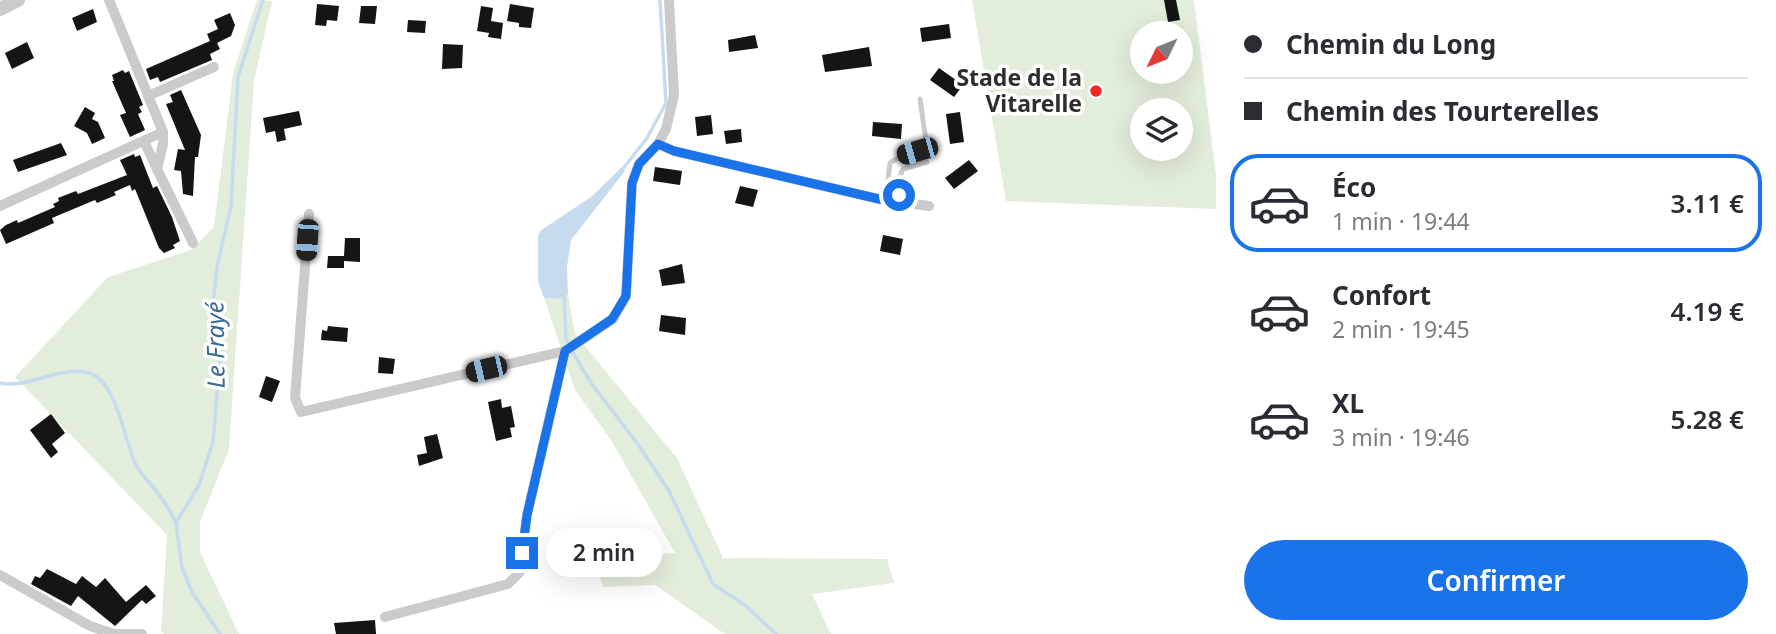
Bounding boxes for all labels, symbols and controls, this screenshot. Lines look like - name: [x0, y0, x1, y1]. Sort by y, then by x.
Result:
- north arrow: [1130, 21, 1194, 84]
- map controls: [1130, 21, 1193, 161]
- text: Chemin du Long: [1286, 26, 1496, 62]
- place label: Stade de la Vitarelle: [956, 61, 1082, 119]
- marker: Stade de la Vitarelle: [1088, 83, 1104, 99]
- text: Chemin des Tourterelles: [1286, 93, 1599, 129]
- button: layers: [1130, 98, 1193, 161]
- car: [894, 135, 941, 167]
- text: Éco: [1332, 169, 1376, 205]
- icon: car: [1248, 172, 1311, 235]
- route start: [883, 179, 915, 211]
- text: 3.11 €: [1671, 185, 1744, 221]
- text: 1 min · 19:44: [1332, 205, 1470, 237]
- car: [296, 218, 319, 262]
- text: Confort: [1332, 277, 1431, 313]
- icon: car: [1248, 280, 1311, 343]
- text: 4.19 €: [1671, 293, 1744, 329]
- water label: Le Frayé: [197, 301, 232, 389]
- text: 2 min · 19:45: [1332, 313, 1470, 345]
- car: [464, 354, 509, 384]
- text: XL: [1332, 385, 1364, 421]
- icon: car: [1248, 388, 1311, 451]
- text: 5.28 €: [1671, 401, 1744, 437]
- text: 3 min · 19:46: [1332, 421, 1470, 453]
- callout: 2 min: [546, 528, 662, 578]
- text: 2 min: [573, 536, 635, 568]
- route end: [506, 537, 538, 569]
- button: Confirmer: [1244, 540, 1748, 620]

